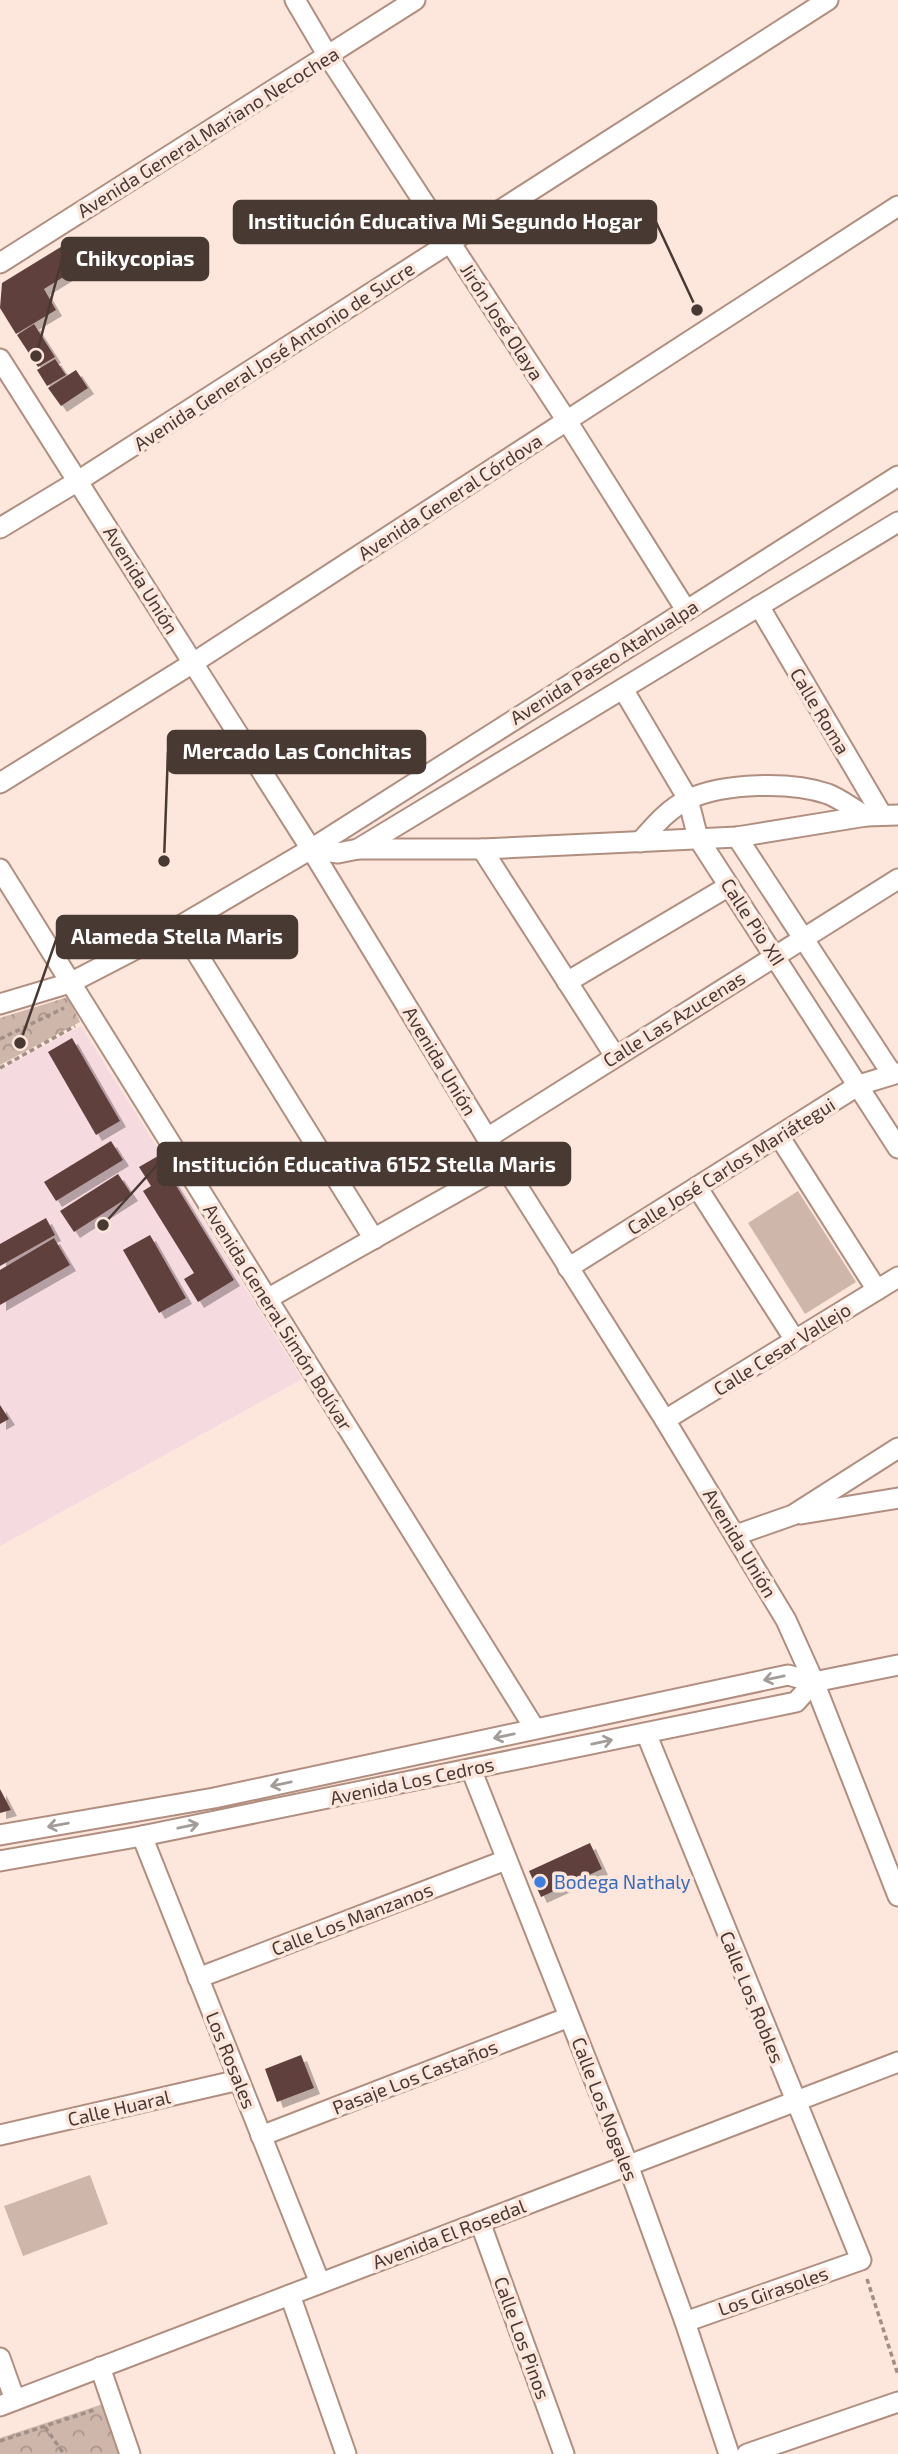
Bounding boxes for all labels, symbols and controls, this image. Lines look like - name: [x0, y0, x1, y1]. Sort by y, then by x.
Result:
- street label: Avenida General Mariano Necochea: [73, 41, 343, 222]
- callout: Institución Educativa Mi Segundo Hogar: [234, 201, 656, 243]
- text: Institución Educativa Mi Segundo Hogar: [248, 208, 642, 233]
- callout: Chikycopias: [62, 238, 208, 280]
- text: Chikycopias: [76, 245, 194, 271]
- street label: Avenida General José Antonio de Sucre: [129, 256, 418, 455]
- street label: Jirón José Olaya: [456, 259, 549, 384]
- street label: Avenida General Córdova: [353, 428, 546, 565]
- street label: Avenida Unión: [99, 521, 184, 638]
- street label: Avenida Paseo Atahualpa: [505, 594, 702, 729]
- street label: Calle Roma: [786, 663, 855, 758]
- callout: Mercado Las Conchitas: [168, 731, 425, 773]
- text: Mercado Las Conchitas: [182, 738, 412, 763]
- street label: Calle Pio XII: [717, 874, 790, 970]
- callout: Alameda Stella Maris: [57, 916, 297, 958]
- text: Alameda Stella Maris: [71, 923, 283, 948]
- street label: Calle Las Azucenas: [598, 966, 749, 1072]
- street label: Avenida Unión: [399, 1002, 482, 1119]
- street label: Calle José Carlos Mariátegui: [623, 1092, 839, 1239]
- callout: Institución Educativa 6152 Stella Maris: [158, 1143, 570, 1185]
- text: Institución Educativa 6152 Stella Maris: [172, 1151, 556, 1176]
- street label: Avenida General Simón Bolívar: [199, 1199, 358, 1435]
- street label: Calle Cesar Vallejo: [709, 1297, 855, 1400]
- street label: Avenida Unión: [699, 1484, 782, 1601]
- one-way arrow: [763, 1672, 786, 1685]
- one-way arrow: [493, 1729, 516, 1743]
- one-way arrow: [590, 1734, 613, 1748]
- street label: Avenida Los Cedros: [328, 1752, 496, 1809]
- one-way arrow: [270, 1777, 293, 1791]
- one-way arrow: [47, 1819, 70, 1832]
- one-way arrow: [176, 1819, 199, 1833]
- place label: Bodega Nathaly: [554, 1870, 691, 1893]
- marker: Bodega Nathaly: [532, 1874, 548, 1890]
- street label: Calle Los Manzanos: [268, 1877, 436, 1960]
- street label: Calle Los Robles: [716, 1928, 789, 2066]
- street label: Los Rosales: [202, 2008, 261, 2112]
- street label: Pasaje Los Castaños: [329, 2034, 501, 2119]
- street label: Calle Los Nogales: [567, 2034, 643, 2184]
- street label: Calle Huaral: [65, 2084, 173, 2130]
- street label: Avenida El Rosedal: [369, 2194, 529, 2273]
- street label: Los Girasoles: [715, 2261, 831, 2320]
- street label: Calle Los Pinos: [490, 2273, 555, 2402]

